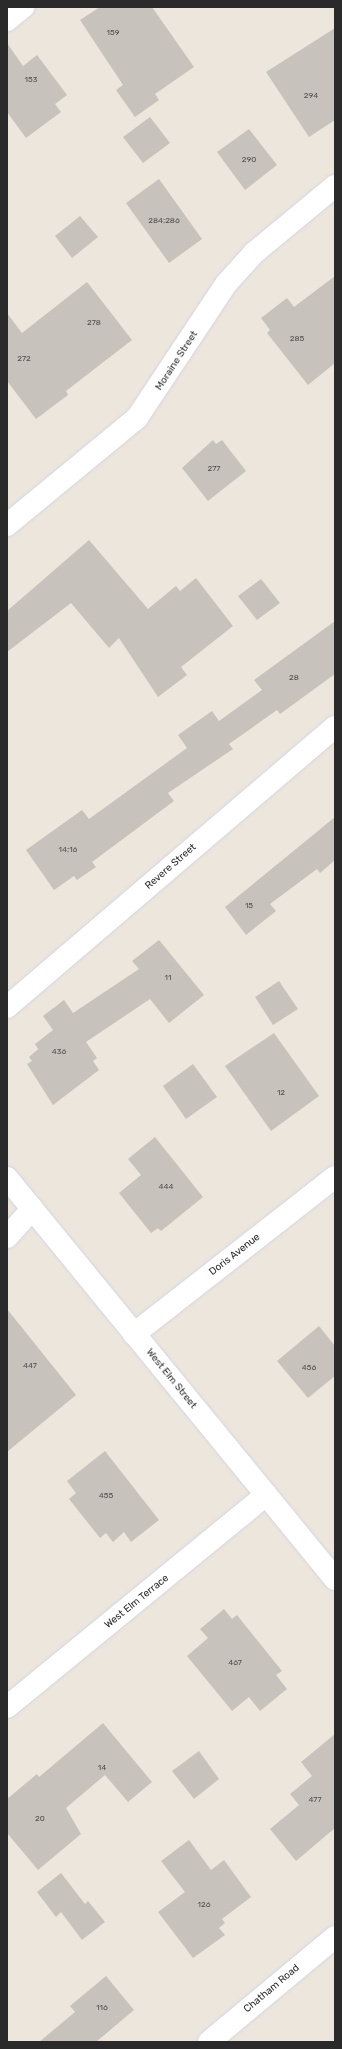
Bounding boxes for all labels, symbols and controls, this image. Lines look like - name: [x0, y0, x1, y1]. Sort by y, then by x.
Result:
- house number: 159: [107, 28, 119, 38]
- house number: 153: [25, 75, 37, 85]
- house number: 294: [304, 91, 318, 101]
- house number: 290: [242, 155, 256, 165]
- house number: 284;286: [148, 216, 180, 226]
- house number: 278: [87, 318, 101, 328]
- street label: Moraine Street: [153, 329, 201, 393]
- house number: 285: [290, 334, 304, 344]
- house number: 272: [17, 354, 31, 364]
- house number: 277: [208, 464, 220, 474]
- house number: 28: [289, 673, 299, 683]
- street label: Revere Street: [143, 842, 199, 892]
- house number: 14;16: [59, 845, 77, 855]
- house number: 15: [245, 901, 253, 911]
- house number: 11: [165, 973, 171, 983]
- house number: 436: [52, 1047, 66, 1057]
- house number: 12: [277, 1088, 285, 1098]
- house number: 444: [159, 1182, 173, 1192]
- street label: Doris Avenue: [207, 1231, 263, 1279]
- street label: West Elm Street: [143, 1347, 199, 1411]
- house number: 447: [23, 1361, 37, 1371]
- house number: 456: [302, 1363, 316, 1373]
- house number: 455: [99, 1491, 113, 1501]
- street label: West Elm Terrace: [102, 1572, 172, 1632]
- house number: 467: [228, 1658, 242, 1668]
- house number: 14: [98, 1763, 106, 1773]
- house number: 477: [308, 1795, 322, 1805]
- house number: 20: [35, 1814, 45, 1824]
- house number: 126: [198, 1900, 210, 1910]
- street label: Chatham Road: [242, 1962, 302, 2016]
- house number: 116: [96, 2003, 108, 2013]

